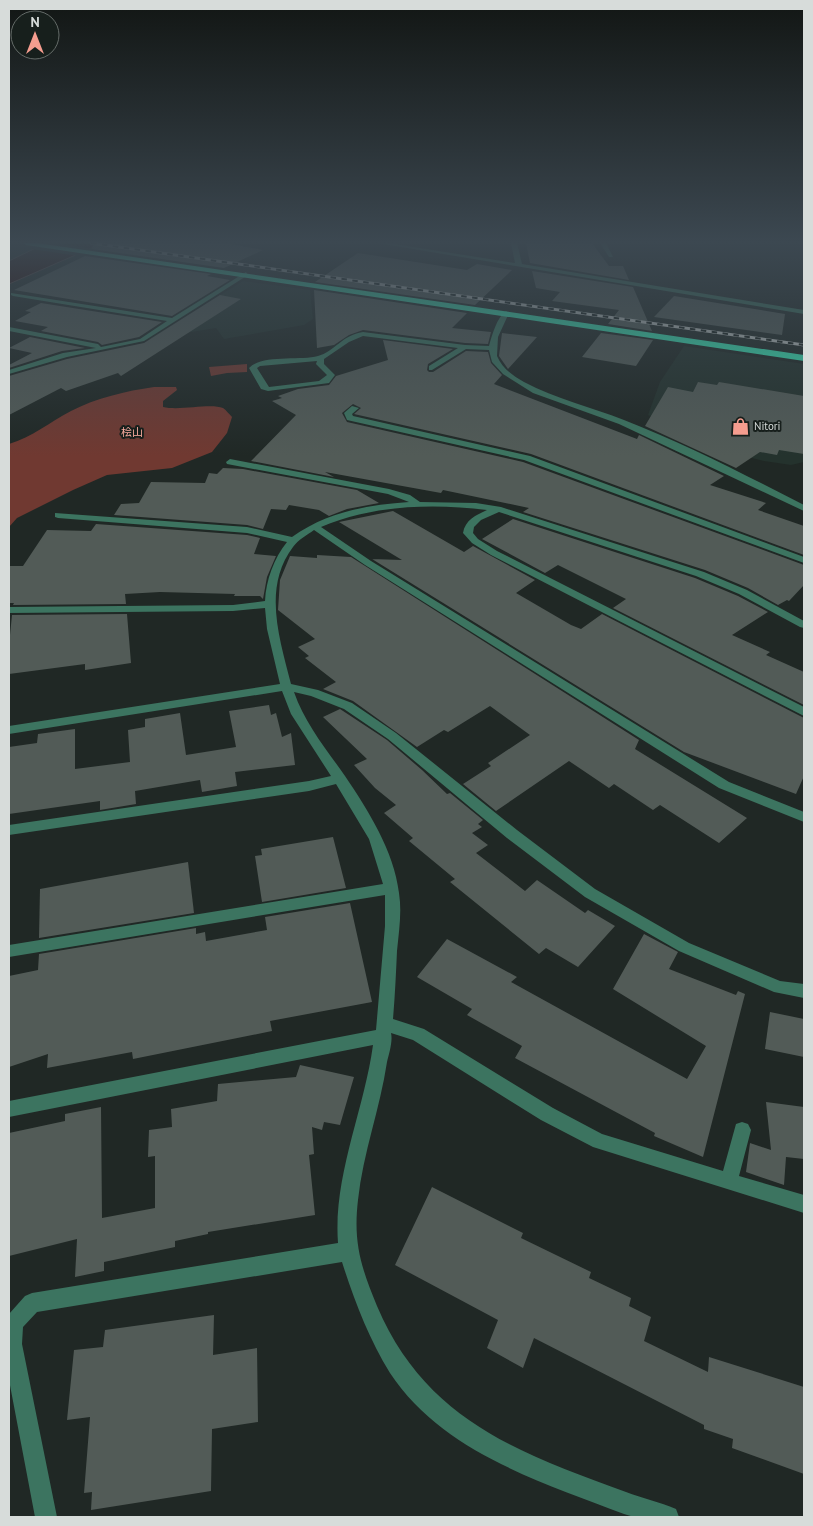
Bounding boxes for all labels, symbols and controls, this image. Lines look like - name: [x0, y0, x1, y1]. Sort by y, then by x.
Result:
- north arrow: [10, 10, 60, 60]
- text: N: [30, 13, 40, 31]
- shop icon: Nitori: [730, 416, 750, 436]
- place label: Nitori: [754, 419, 781, 433]
- park label: 桧山: [121, 425, 143, 439]

